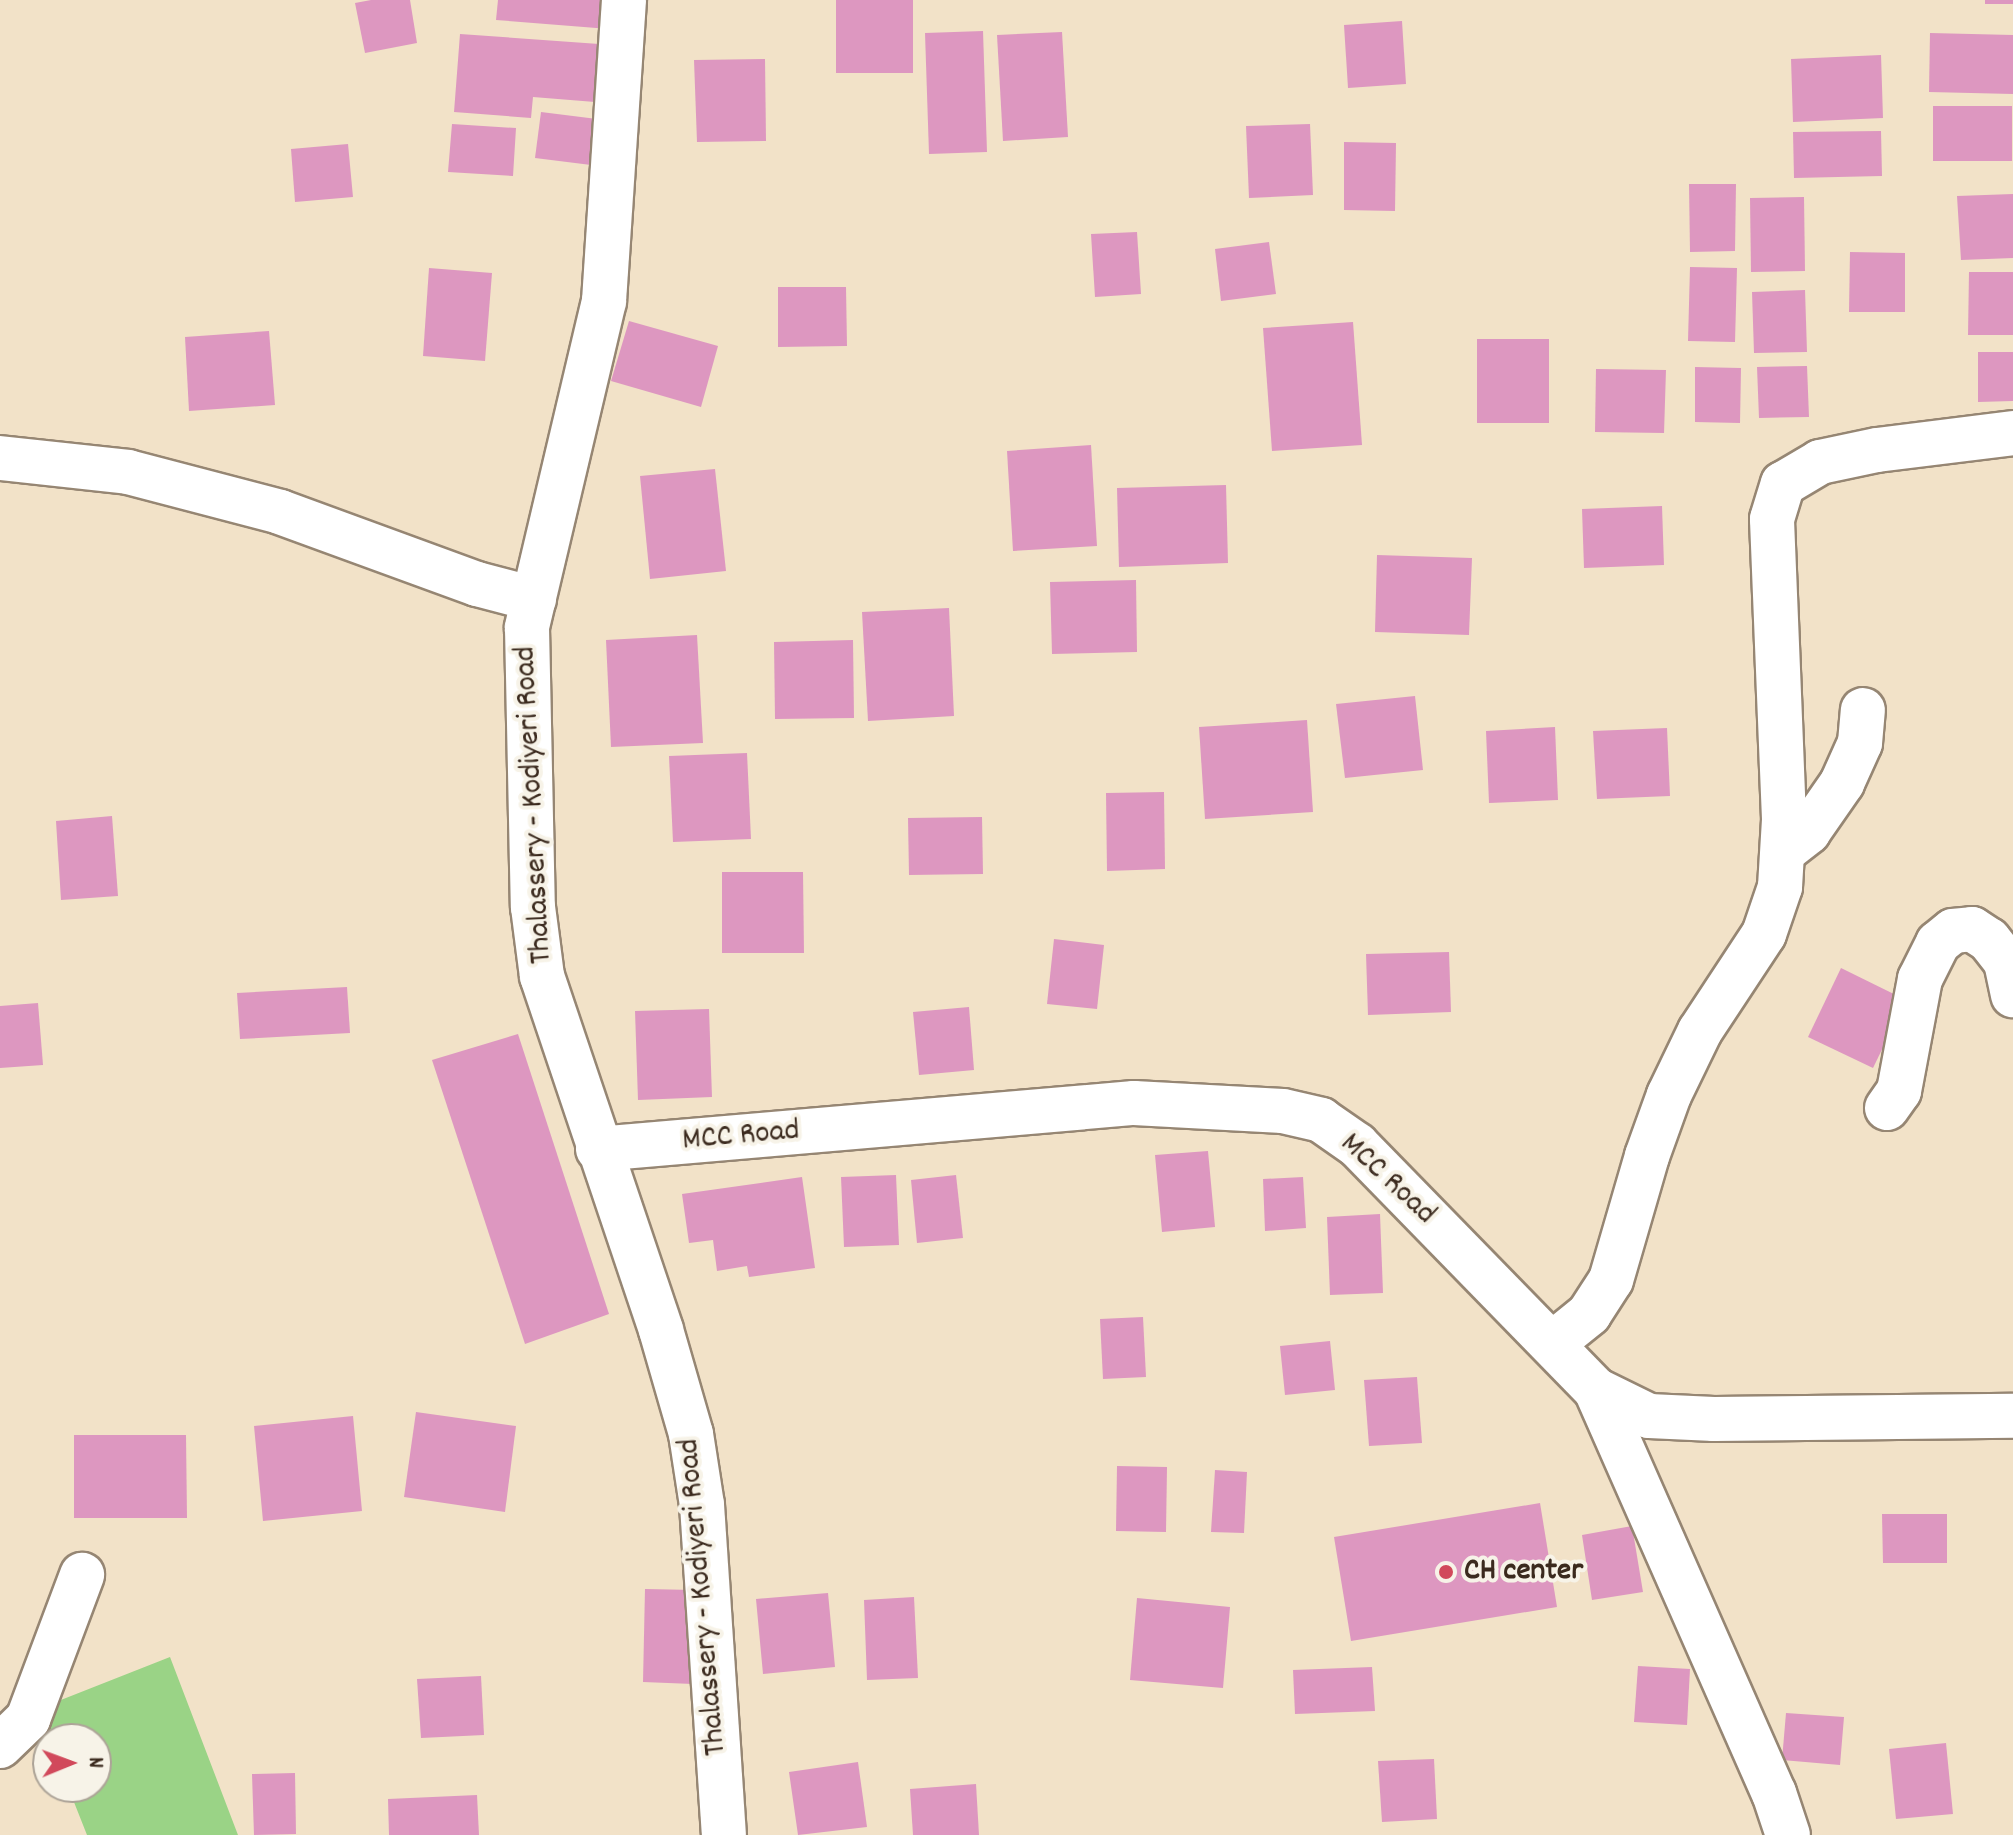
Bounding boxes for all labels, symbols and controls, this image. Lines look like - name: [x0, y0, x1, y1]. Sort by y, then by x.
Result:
- street label: Thalassery - Kodiyeri Road: [507, 645, 563, 965]
- street label: MCC Road: [681, 1113, 801, 1161]
- street label: MCC Road: [1331, 1126, 1443, 1234]
- street label: Thalassery - Kodiyeri Road: [671, 1437, 737, 1757]
- place label: CH center: [1464, 1553, 1583, 1591]
- marker: CH center: [1435, 1561, 1457, 1583]
- north arrow: [32, 1723, 112, 1803]
- text: N: [79, 1757, 110, 1768]

